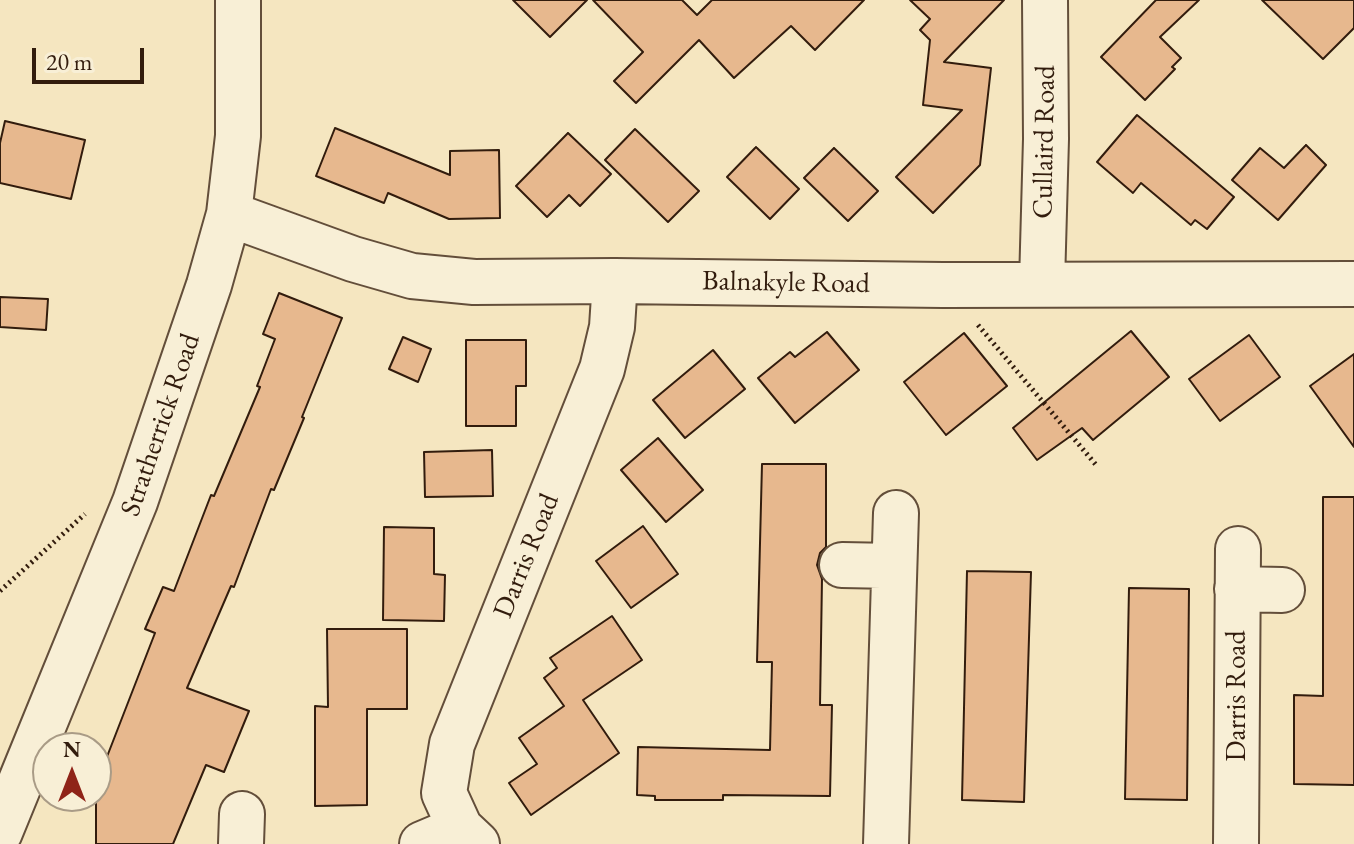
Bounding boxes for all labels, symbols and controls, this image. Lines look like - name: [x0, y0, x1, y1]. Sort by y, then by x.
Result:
- scale bar: [36, 32, 148, 82]
- text: 20 m: [46, 46, 93, 77]
- street label: Cullaird Road: [1027, 65, 1063, 219]
- street label: Balnakyle Road: [702, 265, 870, 301]
- street label: Stratherrick Road: [114, 329, 208, 521]
- street label: Darris Road: [487, 489, 567, 623]
- street label: Darris Road: [1220, 630, 1254, 762]
- north arrow: [32, 732, 112, 812]
- text: N: [63, 735, 81, 764]

